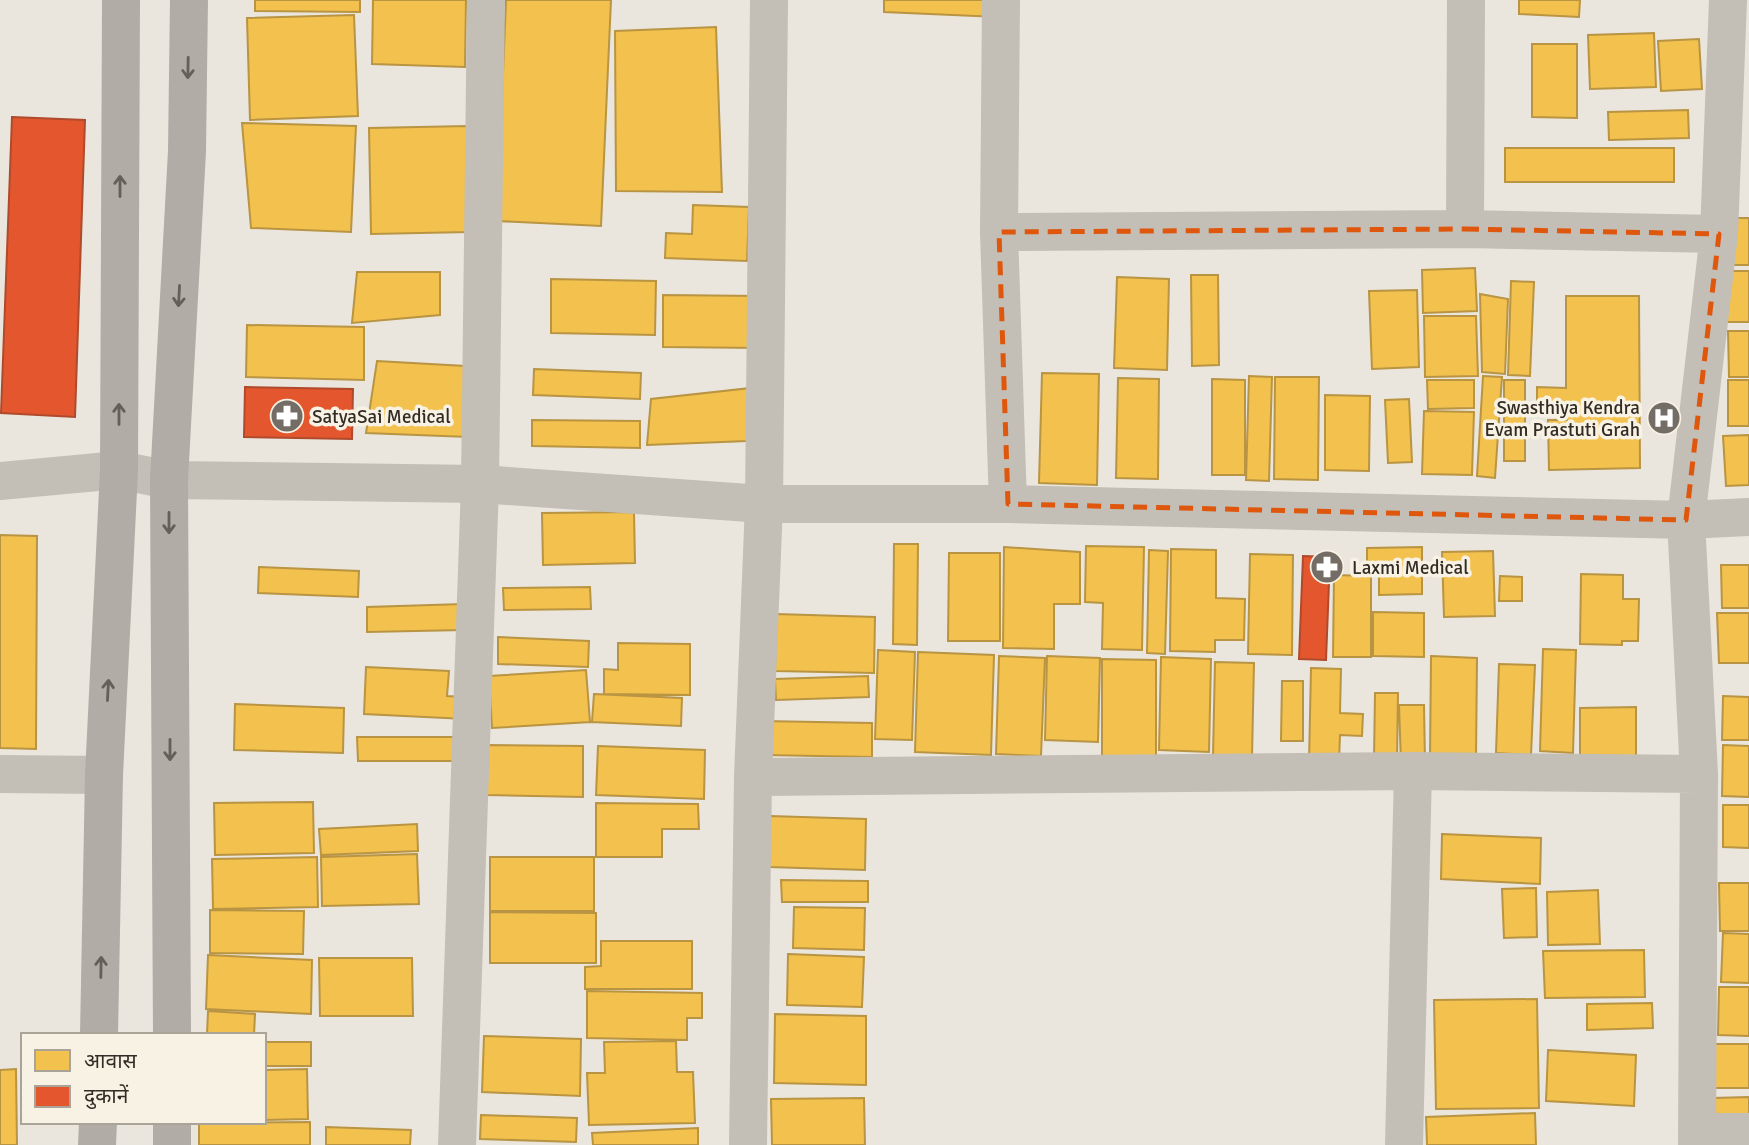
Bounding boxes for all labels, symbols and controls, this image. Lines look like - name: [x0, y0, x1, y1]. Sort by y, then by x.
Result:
- one-way arrow: [181, 56, 195, 79]
- one-way arrow: [113, 175, 127, 198]
- one-way arrow: [172, 284, 185, 306]
- place label: Swasthiya Kendra Evam Prastuti Grah: [1484, 396, 1640, 442]
- pharmacy icon: SatyaSai Medical: [268, 397, 306, 435]
- hospital icon: Swasthiya Kendra Evam Prastuti Grah: [1645, 399, 1683, 437]
- one-way arrow: [112, 403, 126, 426]
- place label: SatyaSai Medical: [312, 405, 451, 429]
- one-way arrow: [162, 511, 176, 534]
- pharmacy icon: Laxmi Medical: [1308, 548, 1346, 586]
- place label: Laxmi Medical: [1352, 556, 1469, 580]
- one-way arrow: [102, 679, 115, 702]
- one-way arrow: [163, 738, 177, 761]
- one-way arrow: [94, 955, 107, 978]
- legend: [21, 1033, 266, 1124]
- text: आवास: [84, 1048, 138, 1074]
- text: दुकानें: [84, 1083, 129, 1110]

